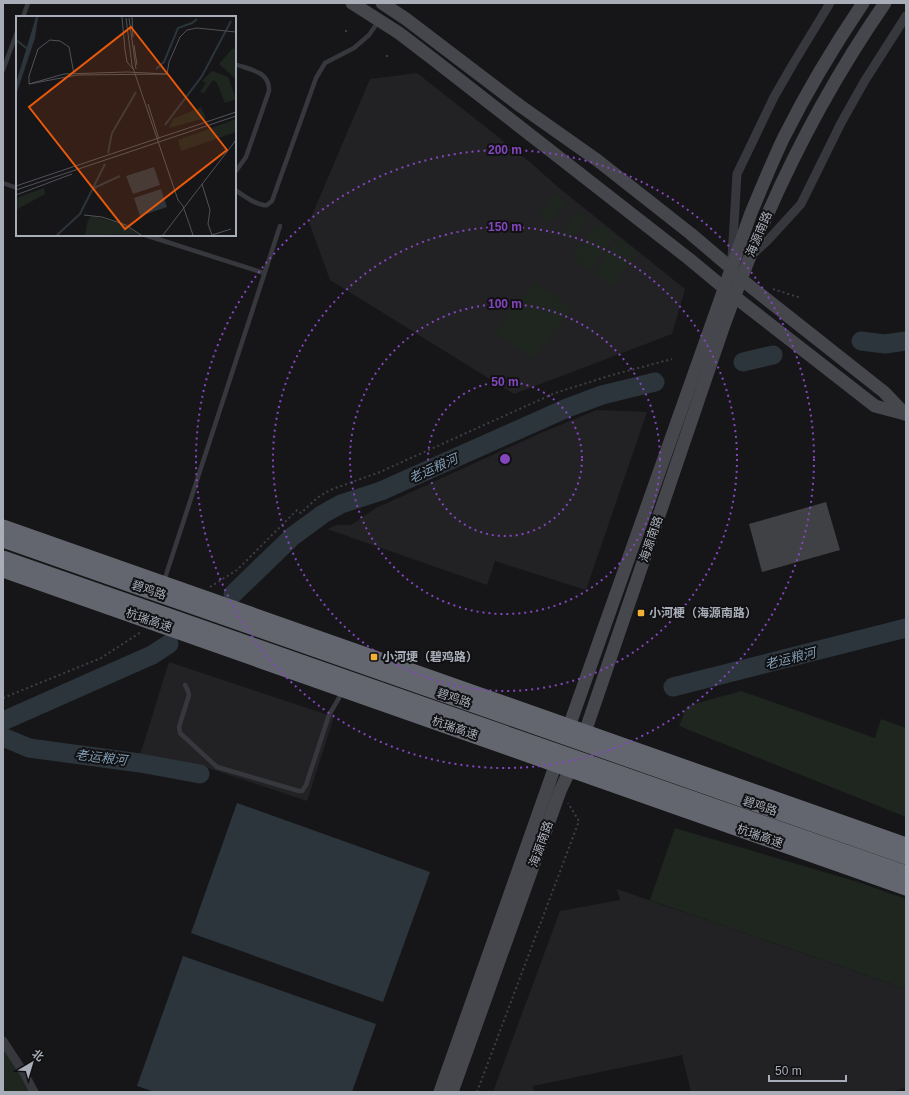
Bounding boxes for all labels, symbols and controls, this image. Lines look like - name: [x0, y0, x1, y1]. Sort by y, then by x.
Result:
- inset map: [16, 16, 236, 236]
- text: 200 m: [488, 143, 522, 157]
- street label: 海源南路: [743, 209, 775, 259]
- text: 150 m: [488, 220, 522, 234]
- text: 100 m: [488, 297, 522, 311]
- text: 50 m: [491, 375, 519, 389]
- water label: 老运粮河: [406, 450, 463, 486]
- centre of rings: [498, 452, 512, 466]
- street label: 海源南路: [637, 514, 665, 564]
- street label: 碧鸡路: [130, 578, 168, 602]
- street label: 杭瑞高速: [124, 606, 174, 634]
- place label: 小河梗（海源南路）: [649, 606, 757, 620]
- marker: 小河梗（海源南路）: [636, 608, 646, 618]
- water label: 老运粮河: [763, 644, 820, 672]
- place label: 小河埂（碧鸡路）: [382, 650, 478, 664]
- marker: 小河埂（碧鸡路）: [369, 652, 379, 662]
- street label: 碧鸡路: [435, 686, 473, 710]
- street label: 杭瑞高速: [430, 714, 480, 742]
- water label: 老运粮河: [74, 747, 131, 768]
- street label: 碧鸡路: [741, 794, 779, 818]
- street label: 海源南路: [526, 819, 556, 869]
- street label: 杭瑞高速: [735, 822, 785, 850]
- north arrow: [12, 1043, 52, 1083]
- text: 北: [30, 1047, 46, 1063]
- scale bar: [769, 1057, 846, 1083]
- text: 50 m: [775, 1064, 802, 1078]

